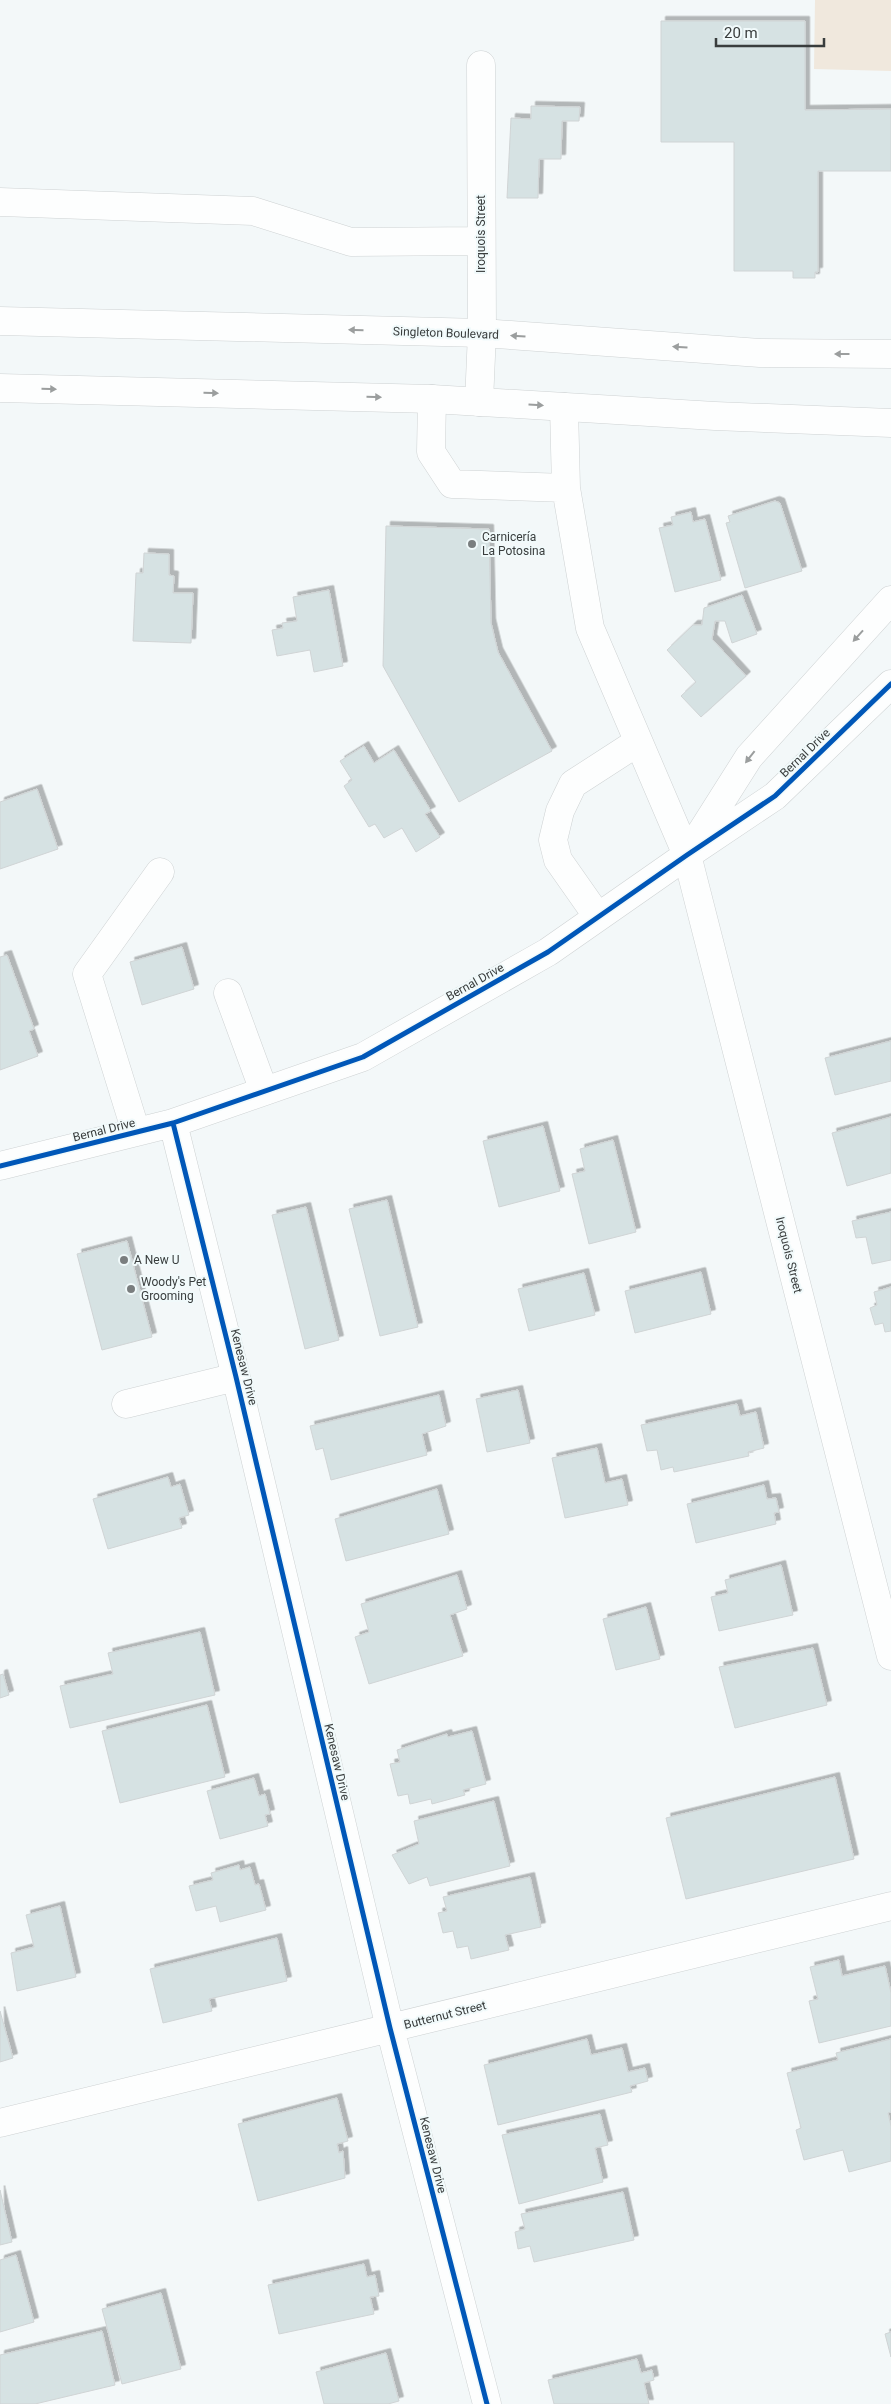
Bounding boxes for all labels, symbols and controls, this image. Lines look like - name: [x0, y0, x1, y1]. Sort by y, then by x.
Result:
- scale bar: [716, 15, 824, 47]
- text: 20 m: [724, 24, 758, 42]
- street label: Iroquois Street: [474, 195, 488, 273]
- street label: Singleton Boulevard: [393, 324, 499, 342]
- one-way arrow: [347, 326, 363, 334]
- one-way arrow: [510, 331, 526, 339]
- one-way arrow: [672, 343, 688, 351]
- one-way arrow: [834, 350, 850, 358]
- one-way arrow: [41, 386, 57, 394]
- one-way arrow: [203, 390, 219, 398]
- one-way arrow: [366, 394, 382, 402]
- one-way arrow: [528, 402, 544, 410]
- place label: Carnicería La Potosina: [482, 530, 545, 558]
- marker: Carnicería La Potosina: [466, 538, 478, 550]
- one-way arrow: [852, 630, 864, 642]
- street label: Bernal Drive: [777, 726, 833, 780]
- one-way arrow: [744, 750, 755, 763]
- street label: Bernal Drive: [444, 960, 506, 1004]
- street label: Bernal Drive: [71, 1115, 137, 1145]
- street label: Iroquois Street: [773, 1215, 805, 1295]
- place label: A New U: [134, 1253, 180, 1267]
- marker: A New U: [118, 1254, 130, 1266]
- place label: Woody's Pet Grooming: [141, 1275, 206, 1303]
- marker: Woody's Pet Grooming: [125, 1283, 137, 1295]
- street label: Kenesaw Drive: [228, 1327, 260, 1407]
- street label: Kenesaw Drive: [321, 1722, 353, 1802]
- street label: Butternut Street: [402, 1998, 488, 2032]
- street label: Kenesaw Drive: [417, 2115, 449, 2195]

